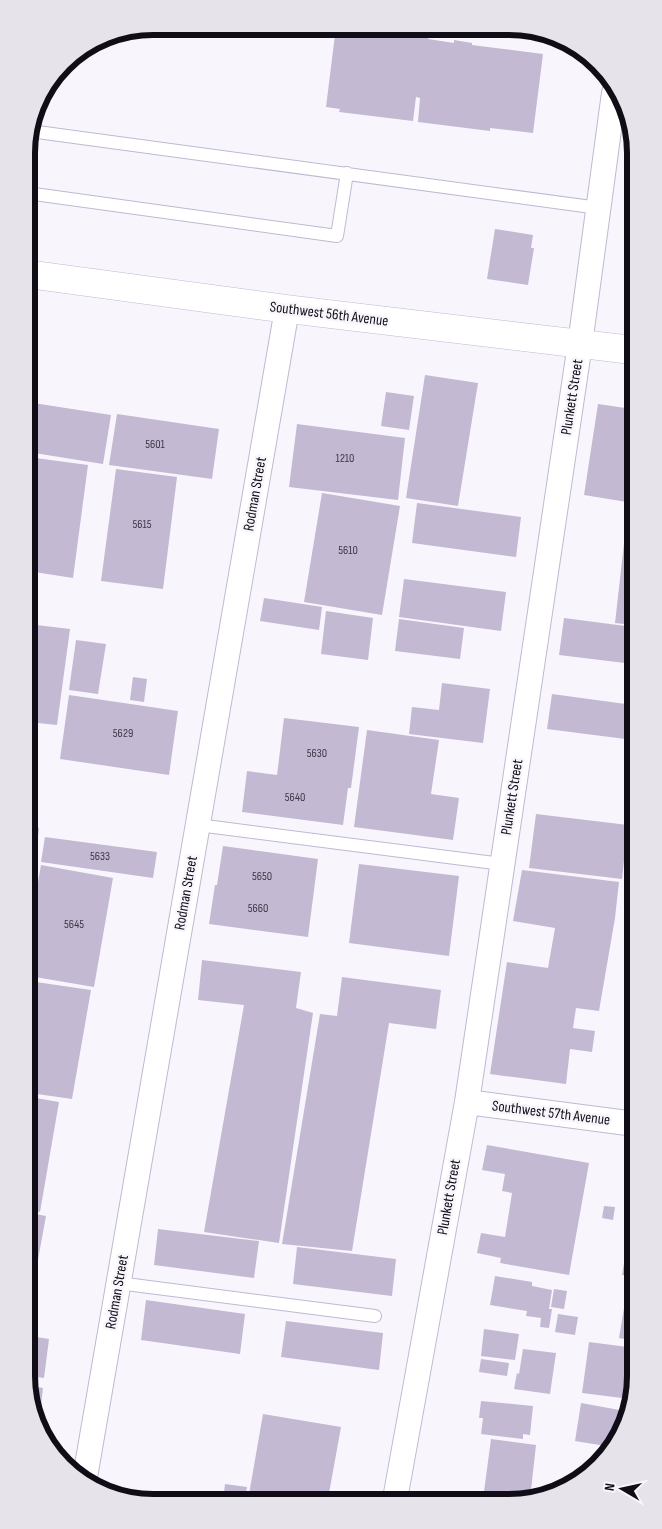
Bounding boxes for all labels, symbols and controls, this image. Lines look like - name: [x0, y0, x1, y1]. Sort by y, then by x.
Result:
- street label: Southwest 56th Avenue: [269, 297, 389, 331]
- street label: Plunkett Street: [557, 357, 587, 436]
- house number: 5601: [145, 437, 166, 452]
- house number: 1210: [336, 451, 354, 466]
- street label: Rodman Street: [239, 455, 271, 533]
- house number: 5615: [132, 517, 152, 532]
- house number: 5610: [338, 543, 358, 558]
- house number: 5629: [113, 726, 133, 741]
- house number: 5630: [307, 746, 327, 761]
- street label: Plunkett Street: [497, 757, 527, 836]
- house number: 5640: [285, 790, 305, 805]
- house number: 5633: [90, 849, 110, 864]
- street label: Rodman Street: [170, 854, 202, 932]
- house number: 5650: [252, 869, 272, 884]
- house number: 5660: [248, 901, 268, 916]
- house number: 5645: [64, 917, 84, 932]
- street label: Southwest 57th Avenue: [491, 1096, 611, 1130]
- street label: Plunkett Street: [433, 1157, 465, 1236]
- street label: Rodman Street: [101, 1253, 133, 1331]
- north arrow: [597, 1464, 647, 1514]
- text: N: [601, 1482, 619, 1492]

